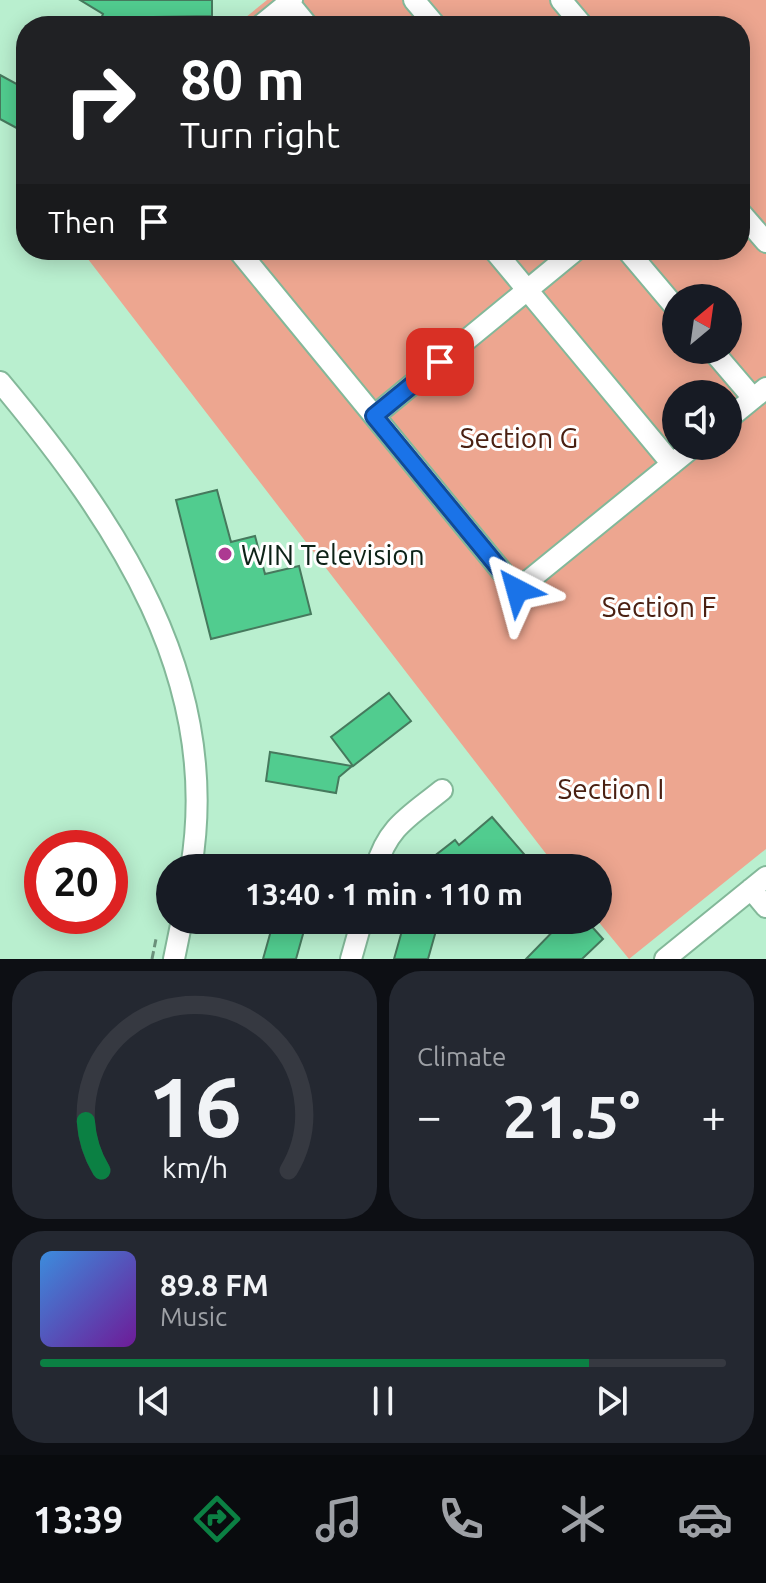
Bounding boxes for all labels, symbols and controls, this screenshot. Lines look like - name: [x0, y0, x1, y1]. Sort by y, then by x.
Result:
- icon: right: [48, 48, 152, 152]
- text: 80 m: [180, 48, 305, 111]
- text: Turn right: [180, 114, 340, 155]
- icon: arrive: [132, 200, 176, 244]
- text: Then: [48, 205, 116, 239]
- north arrow: [662, 284, 742, 364]
- map controls: [662, 284, 742, 460]
- pin: [406, 328, 474, 396]
- icon: arrive: [418, 340, 462, 384]
- button: sound: [662, 380, 742, 460]
- park label: Section G: [460, 422, 578, 453]
- place label: WIN Television: [241, 539, 425, 570]
- marker: WIN Television: [216, 545, 234, 563]
- position arrow: [475, 548, 559, 632]
- park label: Section F: [602, 591, 716, 622]
- park label: Section I: [558, 773, 664, 804]
- speed limit sign: 20: [24, 830, 128, 934]
- text: 13:40 · 1 min · 110 m: [245, 877, 523, 911]
- text: Climate: [417, 1042, 506, 1071]
- text: 16: [148, 1059, 241, 1153]
- text: 21.5°: [503, 1082, 640, 1149]
- text: −: [417, 1091, 442, 1140]
- text: +: [701, 1091, 726, 1140]
- text: km/h: [162, 1151, 228, 1183]
- text: 89.8 FM: [160, 1268, 269, 1302]
- text: Music: [160, 1302, 227, 1331]
- icon: previous: [132, 1379, 176, 1423]
- icon: pause: [361, 1379, 405, 1423]
- icon: next: [590, 1379, 634, 1423]
- icon: directions: [189, 1491, 245, 1547]
- icon: music: [311, 1491, 367, 1547]
- icon: phone: [433, 1491, 489, 1547]
- icon: climate: [555, 1491, 611, 1547]
- icon: car: [677, 1491, 733, 1547]
- text: 13:39: [33, 1499, 123, 1540]

